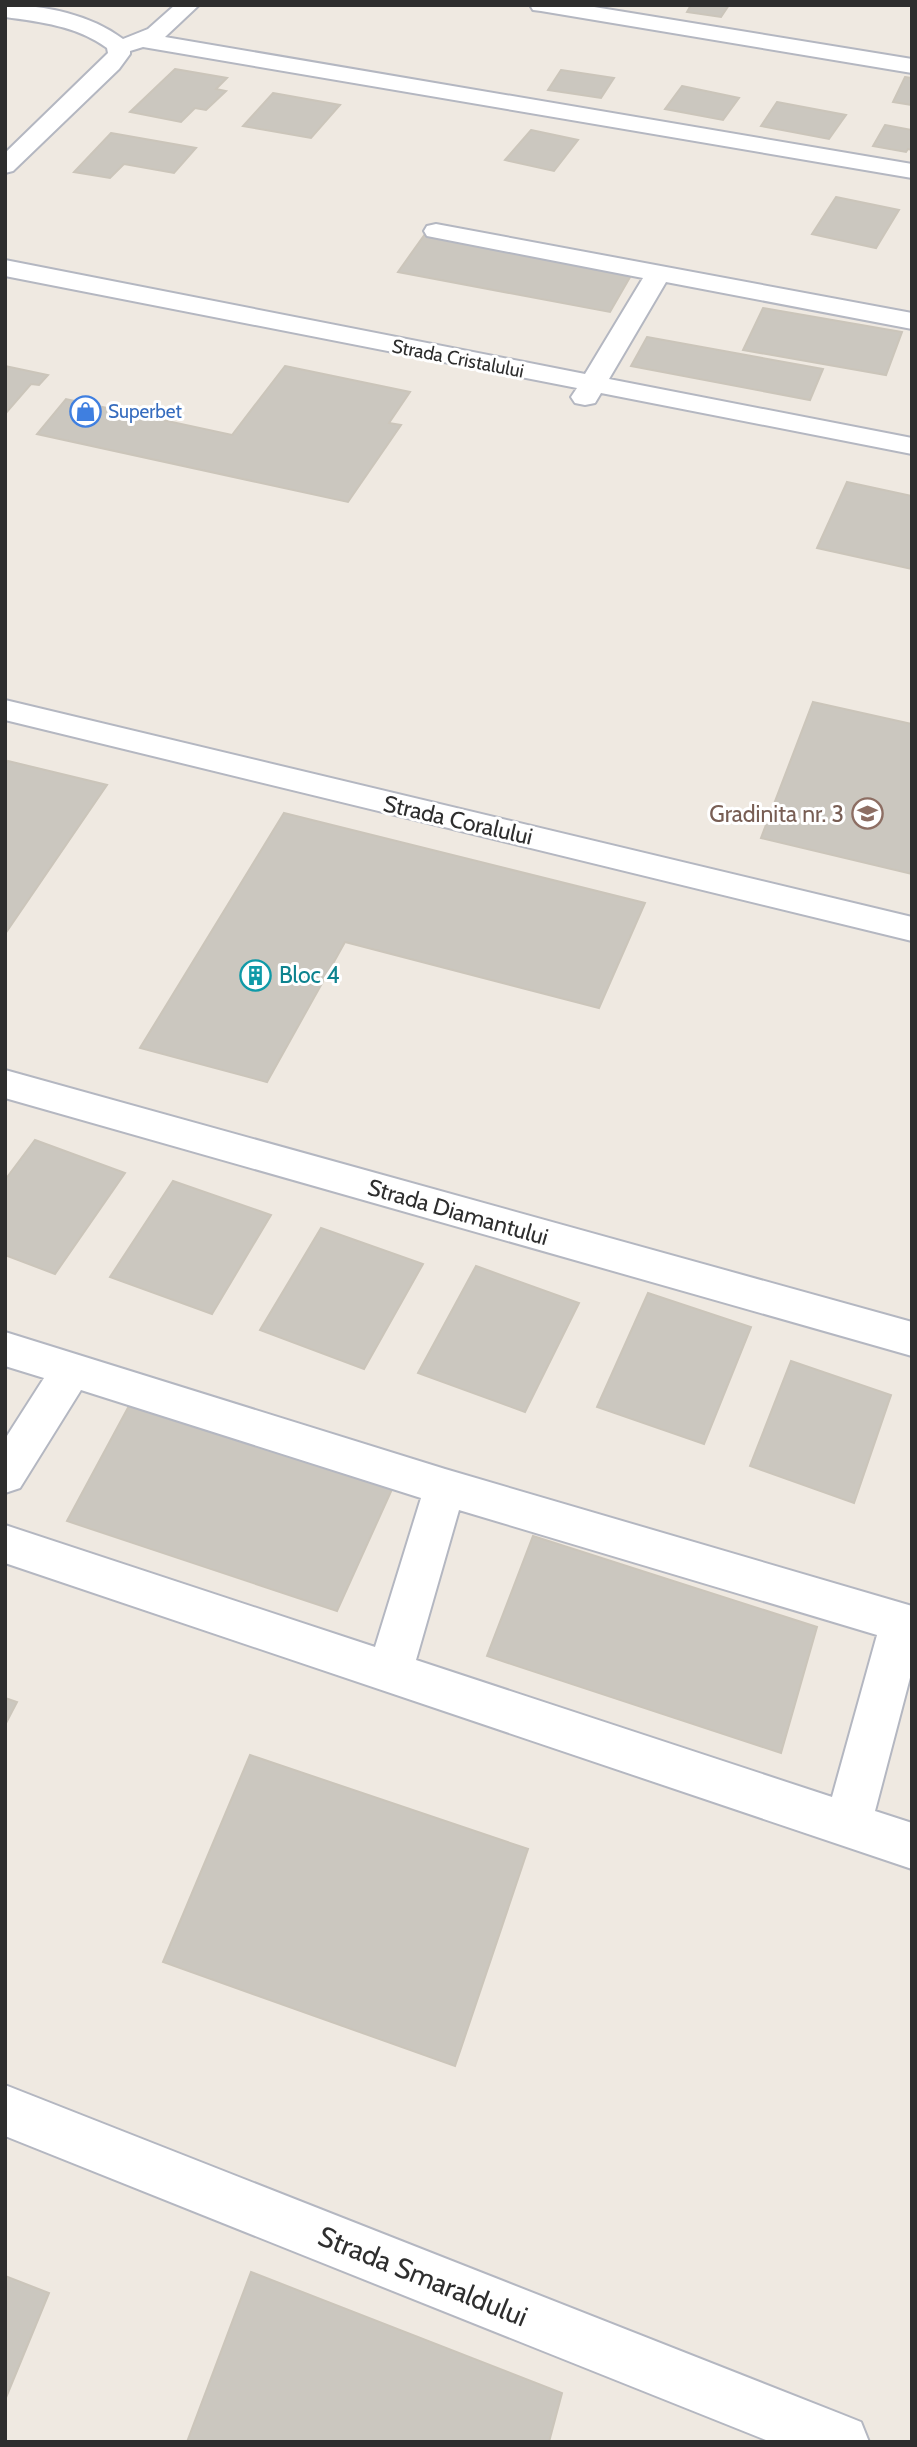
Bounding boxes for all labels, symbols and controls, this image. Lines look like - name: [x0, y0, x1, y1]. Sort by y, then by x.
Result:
- street label: Strada Cristalului: [390, 334, 526, 383]
- shop icon: Superbet: [68, 394, 102, 428]
- place label: Superbet: [108, 400, 183, 423]
- street label: Strada Coralului: [381, 789, 535, 851]
- school or university icon: Gradinita nr. 3: [850, 797, 884, 831]
- place label: Gradinita nr. 3: [709, 800, 844, 828]
- building icon: Bloc 4: [239, 958, 273, 992]
- place label: Bloc 4: [279, 961, 339, 989]
- street label: Strada Diamantului: [365, 1173, 551, 1251]
- street label: Strada Smaraldului: [313, 2218, 533, 2334]

